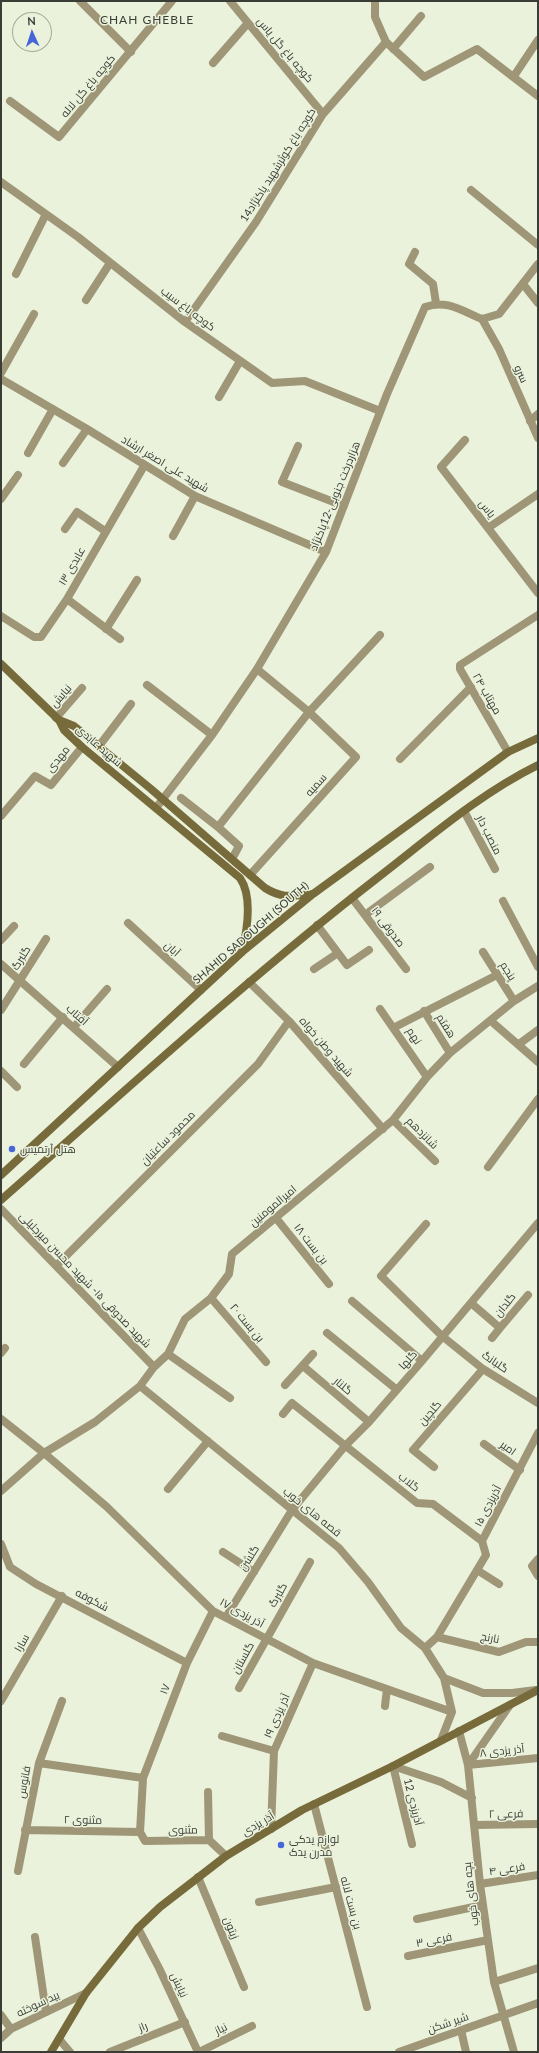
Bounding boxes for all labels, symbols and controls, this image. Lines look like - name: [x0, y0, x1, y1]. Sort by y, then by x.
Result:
- north arrow: [12, 12, 52, 52]
- district label: CHAH GHEBLE: [100, 13, 194, 27]
- text: N: [27, 14, 36, 27]
- street label: کوچه باغ گل یاس: [254, 15, 316, 85]
- street label: کوچه باغ گل لاله: [58, 52, 118, 120]
- street label: کوچه باغ کوثرشهید پاکنژاد14: [237, 106, 319, 224]
- street label: کوچه باغ سیب: [158, 284, 218, 334]
- street label: سرو: [511, 363, 531, 385]
- street label: شهید علی اصغر ارشاد: [119, 433, 211, 495]
- street label: هزاردرخت جنوبی-12پاکنژاد: [307, 439, 363, 553]
- street label: یاس: [476, 497, 498, 521]
- street label: عابدی ۱۳: [56, 544, 88, 588]
- street label: مهتاب ۲۴: [470, 671, 504, 717]
- street label: نیایش: [47, 682, 75, 710]
- street label: شهید عابدی: [73, 722, 125, 770]
- street label: مهدی: [43, 743, 73, 775]
- street label: سمیه: [302, 771, 330, 799]
- street label: منصب دار: [473, 813, 505, 857]
- street label: SHAHID SADOUGHI (SOUTH): [190, 879, 312, 987]
- street label: صدوقی ۱۹: [369, 904, 407, 950]
- street label: آبان: [161, 939, 183, 959]
- street label: گلبرگ: [9, 943, 33, 973]
- street label: پنجم: [497, 959, 519, 983]
- street label: آفتاب: [63, 1002, 91, 1028]
- street label: هفتم: [433, 1011, 459, 1041]
- street label: شهید وطن خواه: [296, 1014, 356, 1080]
- street label: نهم: [404, 1025, 424, 1047]
- street label: محمود ساعتیان: [138, 1108, 198, 1168]
- street label: شانزدهم: [403, 1114, 441, 1152]
- place label: هتل آرتمیس: [20, 1142, 76, 1156]
- marker: هتل آرتمیس: [7, 1144, 17, 1154]
- street label: امیرالمومنین: [247, 1182, 299, 1230]
- street label: شهید صدوقی ۱۵- شهید محسن میرجلیلی: [16, 1209, 154, 1351]
- street label: بن بست ۱۸: [291, 1221, 331, 1267]
- street label: گلدان: [491, 1290, 519, 1320]
- street label: بن بست ۲۰: [227, 1301, 267, 1345]
- street label: گلها: [396, 1348, 420, 1372]
- street label: گلبانگ: [479, 1348, 511, 1376]
- street label: گلنار: [331, 1374, 355, 1398]
- street label: گلچین: [416, 1398, 444, 1428]
- street label: امیر: [497, 1438, 519, 1458]
- street label: گلاب: [396, 1470, 422, 1494]
- street label: ۱۵ آذریزدی: [472, 1483, 504, 1529]
- street label: قصه های خوب: [280, 1485, 344, 1539]
- street label: گلشن: [236, 1543, 262, 1573]
- street label: گلبرگ: [266, 1580, 290, 1610]
- street label: شکوفه: [73, 1586, 111, 1614]
- street label: آذر یزدی ۱۷: [218, 1595, 266, 1631]
- street label: نارنج: [480, 1630, 500, 1646]
- street label: سارا: [12, 1632, 32, 1654]
- street label: گلستان: [229, 1640, 257, 1676]
- street label: ۱۷: [157, 1682, 173, 1696]
- street label: آذر یزدی ۱۹: [261, 1692, 293, 1740]
- street label: ۸ آذر یزدی: [479, 1742, 525, 1760]
- street label: فانوس: [14, 1765, 34, 1799]
- street label: آذریزدی 12: [401, 1777, 425, 1827]
- street label: فرعی ۲: [488, 1807, 524, 1821]
- street label: آذر یزدی: [239, 1809, 277, 1839]
- street label: مثنوی ۲: [64, 1813, 102, 1827]
- street label: مثنوی: [168, 1823, 198, 1837]
- place label: لوازم یدکی مدرن یدک: [289, 1832, 339, 1858]
- marker: لوازم یدکی مدرن یدک: [276, 1840, 286, 1850]
- street label: فرعی ۴: [488, 1860, 526, 1878]
- street label: بچه های خوب: [461, 1861, 481, 1927]
- street label: بن بست لاله: [338, 1875, 364, 1931]
- street label: زیتون: [221, 1915, 241, 1941]
- street label: فرعی ۳: [415, 1930, 453, 1950]
- street label: نیایش: [168, 1970, 190, 2000]
- street label: بید سوخته: [14, 1988, 62, 2020]
- street label: شیر شکن: [426, 2010, 470, 2036]
- street label: راز: [136, 2019, 150, 2035]
- street label: نیاز: [213, 2020, 229, 2038]

